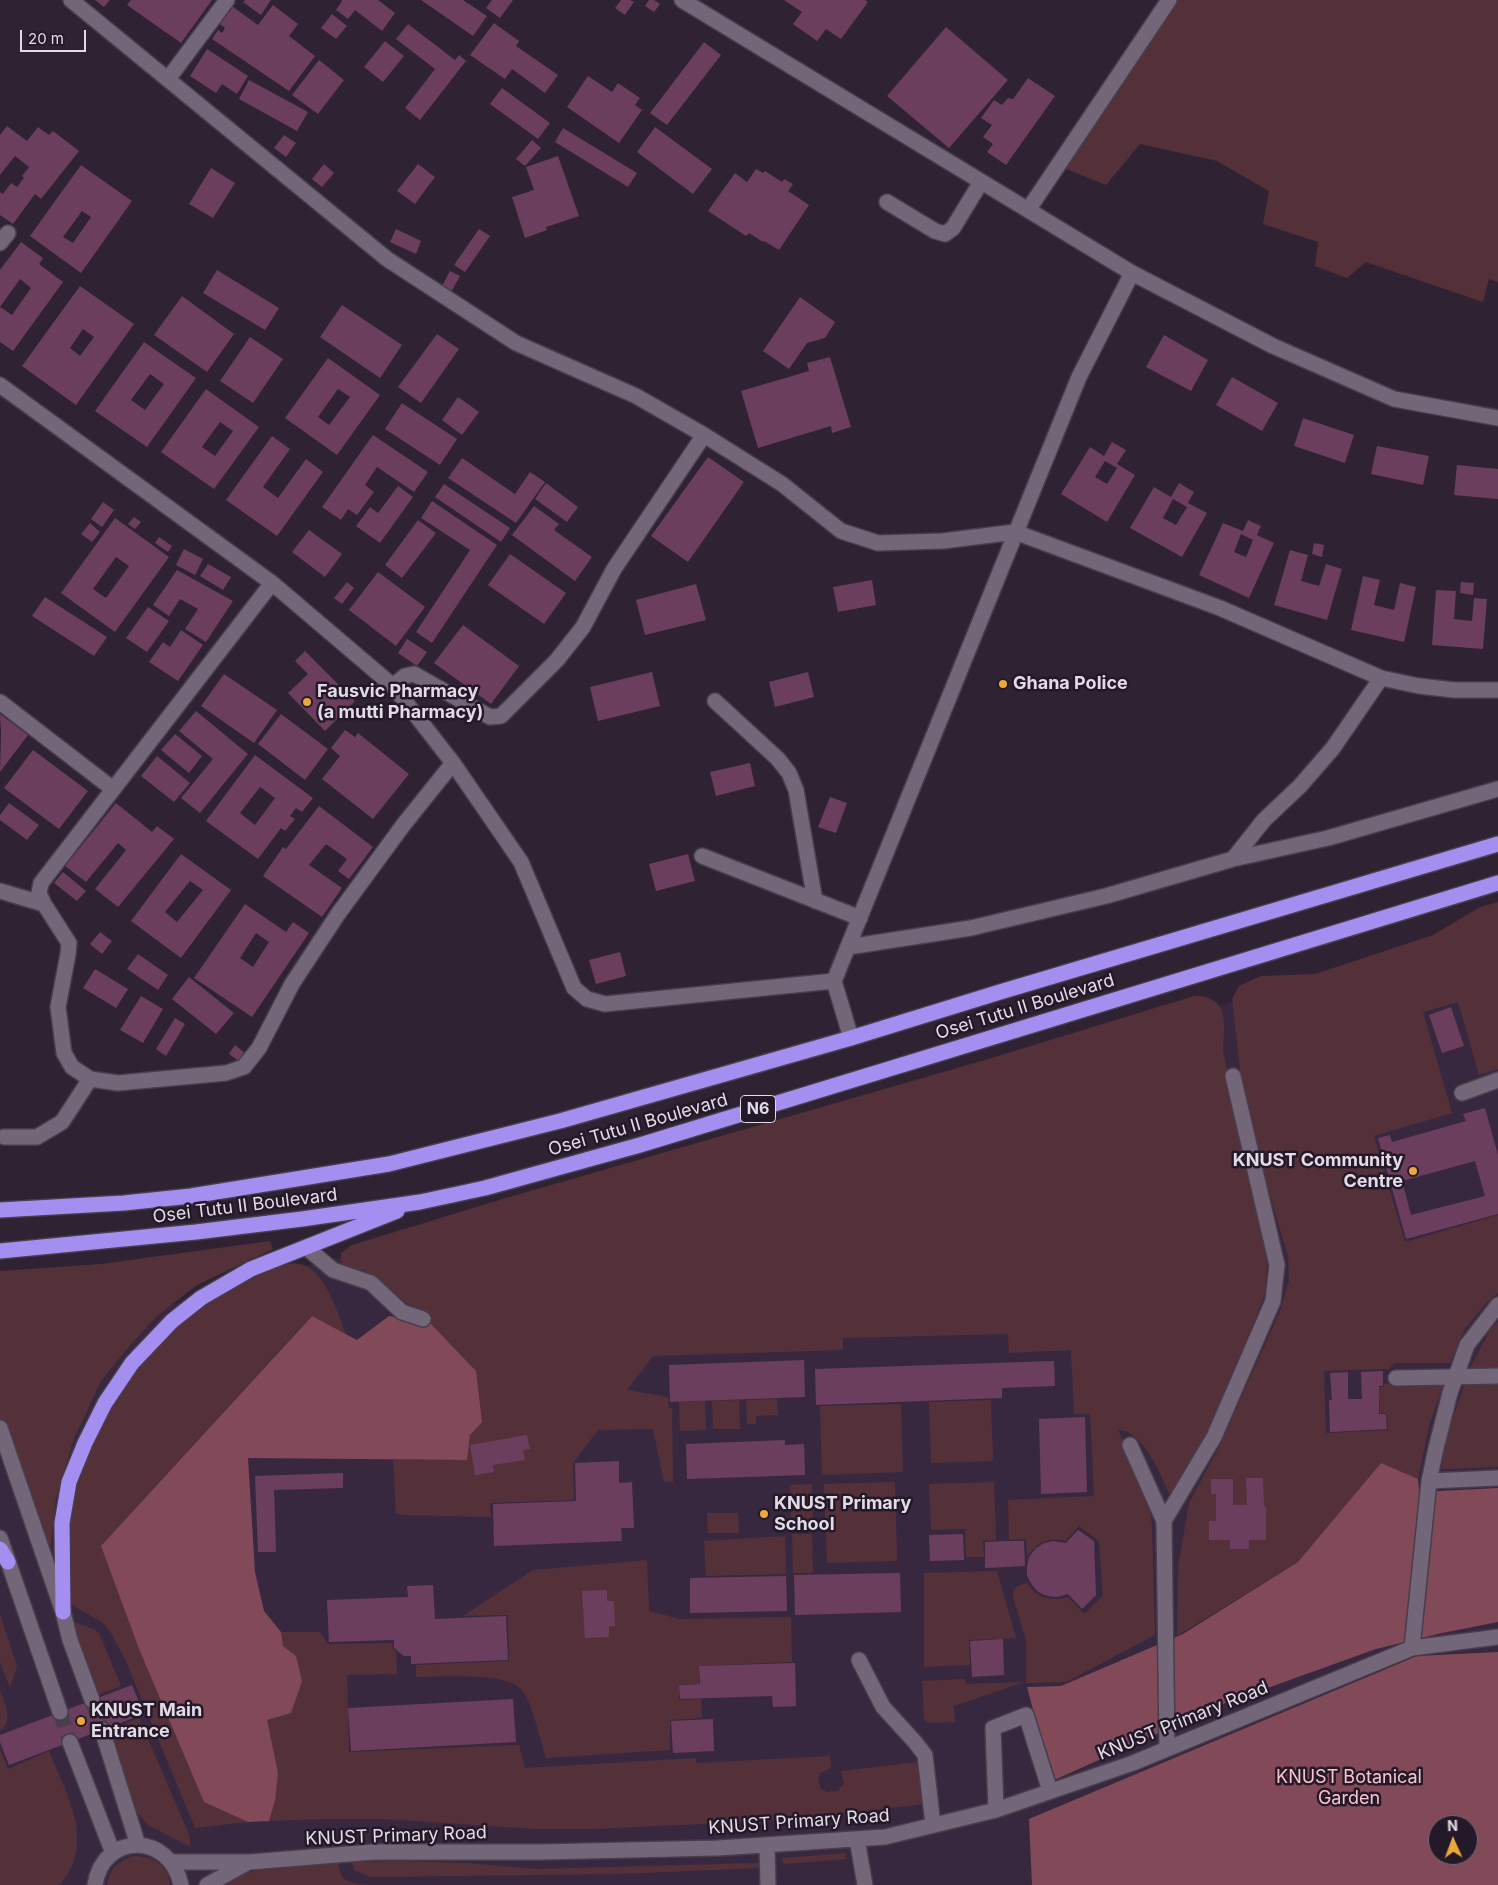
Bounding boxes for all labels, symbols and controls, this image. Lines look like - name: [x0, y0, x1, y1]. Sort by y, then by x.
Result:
- scale bar: [22, 20, 89, 52]
- text: 20 m: [28, 29, 64, 48]
- place label: Ghana Police: [1013, 673, 1128, 695]
- marker: Ghana Police: [997, 678, 1009, 690]
- place label: Fausvic Pharmacy (a mutti Pharmacy): [317, 681, 483, 724]
- marker: Fausvic Pharmacy (a mutti Pharmacy): [301, 696, 313, 708]
- street label: Osei Tutu II Boulevard: [933, 970, 1117, 1044]
- street label: Osei Tutu II Boulevard: [546, 1089, 730, 1161]
- road number: N6: [740, 1096, 776, 1122]
- place label: KNUST Community Centre: [1233, 1150, 1403, 1192]
- marker: KNUST Community Centre: [1407, 1165, 1419, 1177]
- street label: Osei Tutu II Boulevard: [151, 1184, 339, 1228]
- place label: KNUST Primary School: [774, 1493, 911, 1536]
- marker: KNUST Primary School: [758, 1508, 770, 1520]
- street label: KNUST Primary Road: [1095, 1677, 1271, 1765]
- place label: KNUST Main Entrance: [91, 1700, 202, 1742]
- marker: KNUST Main Entrance: [75, 1715, 87, 1727]
- park label: KNUST Botanical Garden: [1276, 1767, 1422, 1810]
- street label: KNUST Primary Road: [708, 1805, 890, 1839]
- north arrow: [1428, 1815, 1478, 1865]
- text: N: [1447, 1817, 1458, 1834]
- street label: KNUST Primary Road: [305, 1822, 487, 1850]

